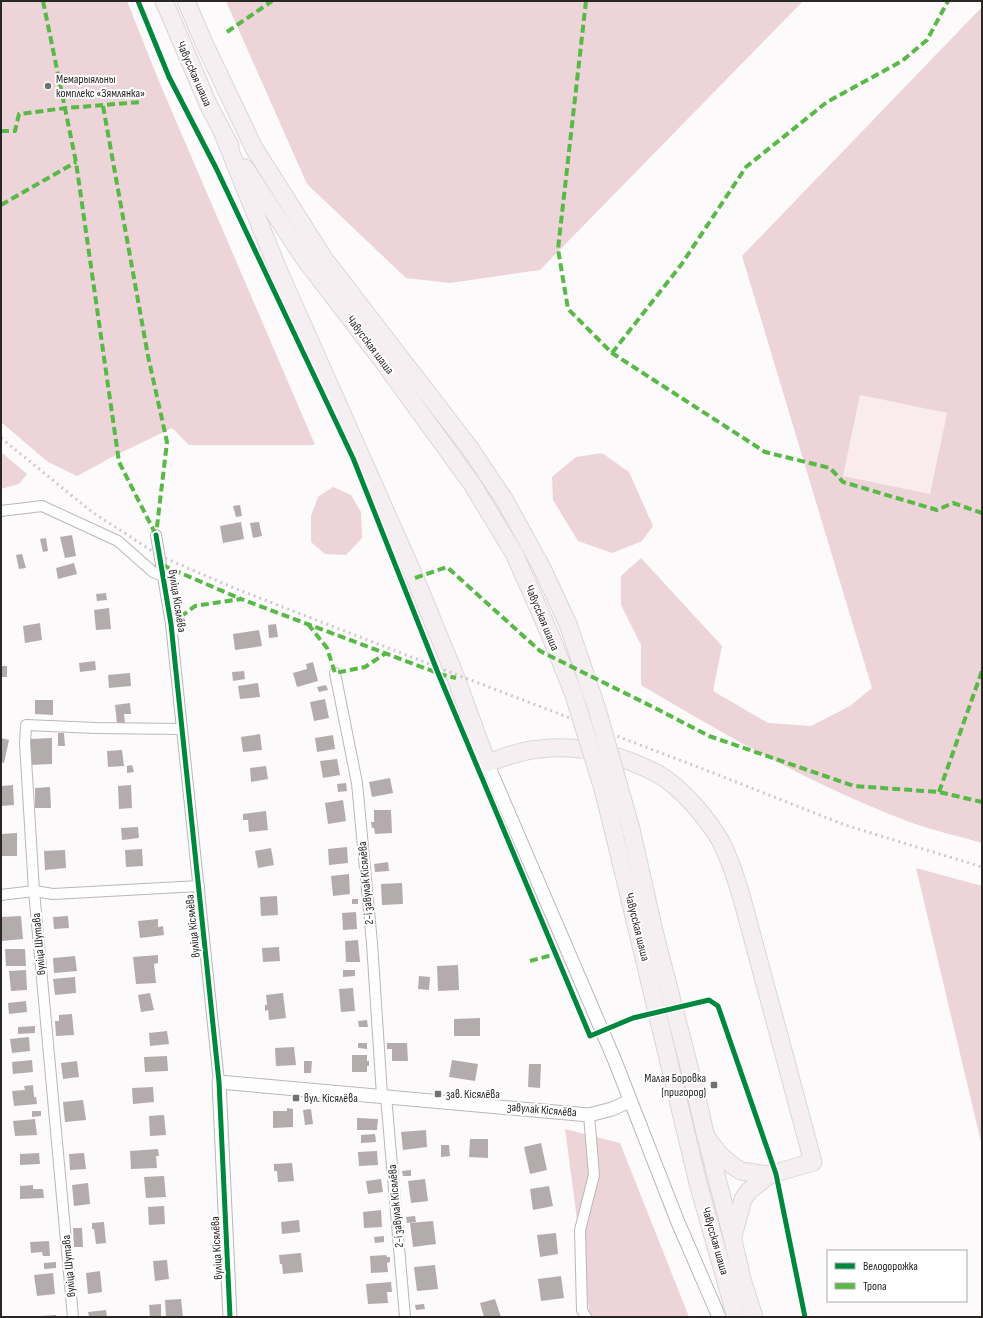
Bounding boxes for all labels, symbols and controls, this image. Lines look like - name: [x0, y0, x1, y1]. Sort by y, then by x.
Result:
- street label: Чавусская шаша: [173, 39, 215, 109]
- place label: Мемарыяльны комплекс «Зямлянка»: [56, 72, 145, 101]
- marker: Мемарыяльны комплекс «Зямлянка»: [43, 81, 53, 91]
- street label: Чавусская шаша: [343, 313, 397, 378]
- street label: вуліца Кісялёва: [165, 569, 189, 634]
- street label: Чавусская шаша: [521, 583, 563, 653]
- street label: 2-і завулак Кісялёва: [355, 841, 377, 925]
- street label: Чавусская шаша: [621, 891, 653, 963]
- street label: вуліца Кісялёва: [182, 893, 204, 958]
- street label: вуліца Шутава: [29, 912, 49, 976]
- place label: Малая Боровка (пригород): [644, 1071, 706, 1100]
- marker: Малая Боровка (пригород): [709, 1080, 719, 1090]
- place label: зав. Кісялёва: [446, 1087, 500, 1102]
- marker: зав. Кісялёва: [433, 1089, 443, 1099]
- place label: вул. Кісялёва: [304, 1091, 358, 1106]
- marker: вул. Кісялёва: [291, 1093, 301, 1103]
- street label: завулак Кісялёва: [507, 1099, 578, 1121]
- street label: 2-і завулак Кісялёва: [385, 1164, 407, 1248]
- street label: Чавусская шаша: [698, 1205, 732, 1277]
- street label: вуліца Кісялёва: [208, 1216, 226, 1280]
- street label: вуліца Шутава: [59, 1234, 79, 1298]
- legend: [827, 1250, 967, 1302]
- text: Велодорожка: [863, 1259, 918, 1274]
- text: Тропа: [863, 1279, 887, 1294]

